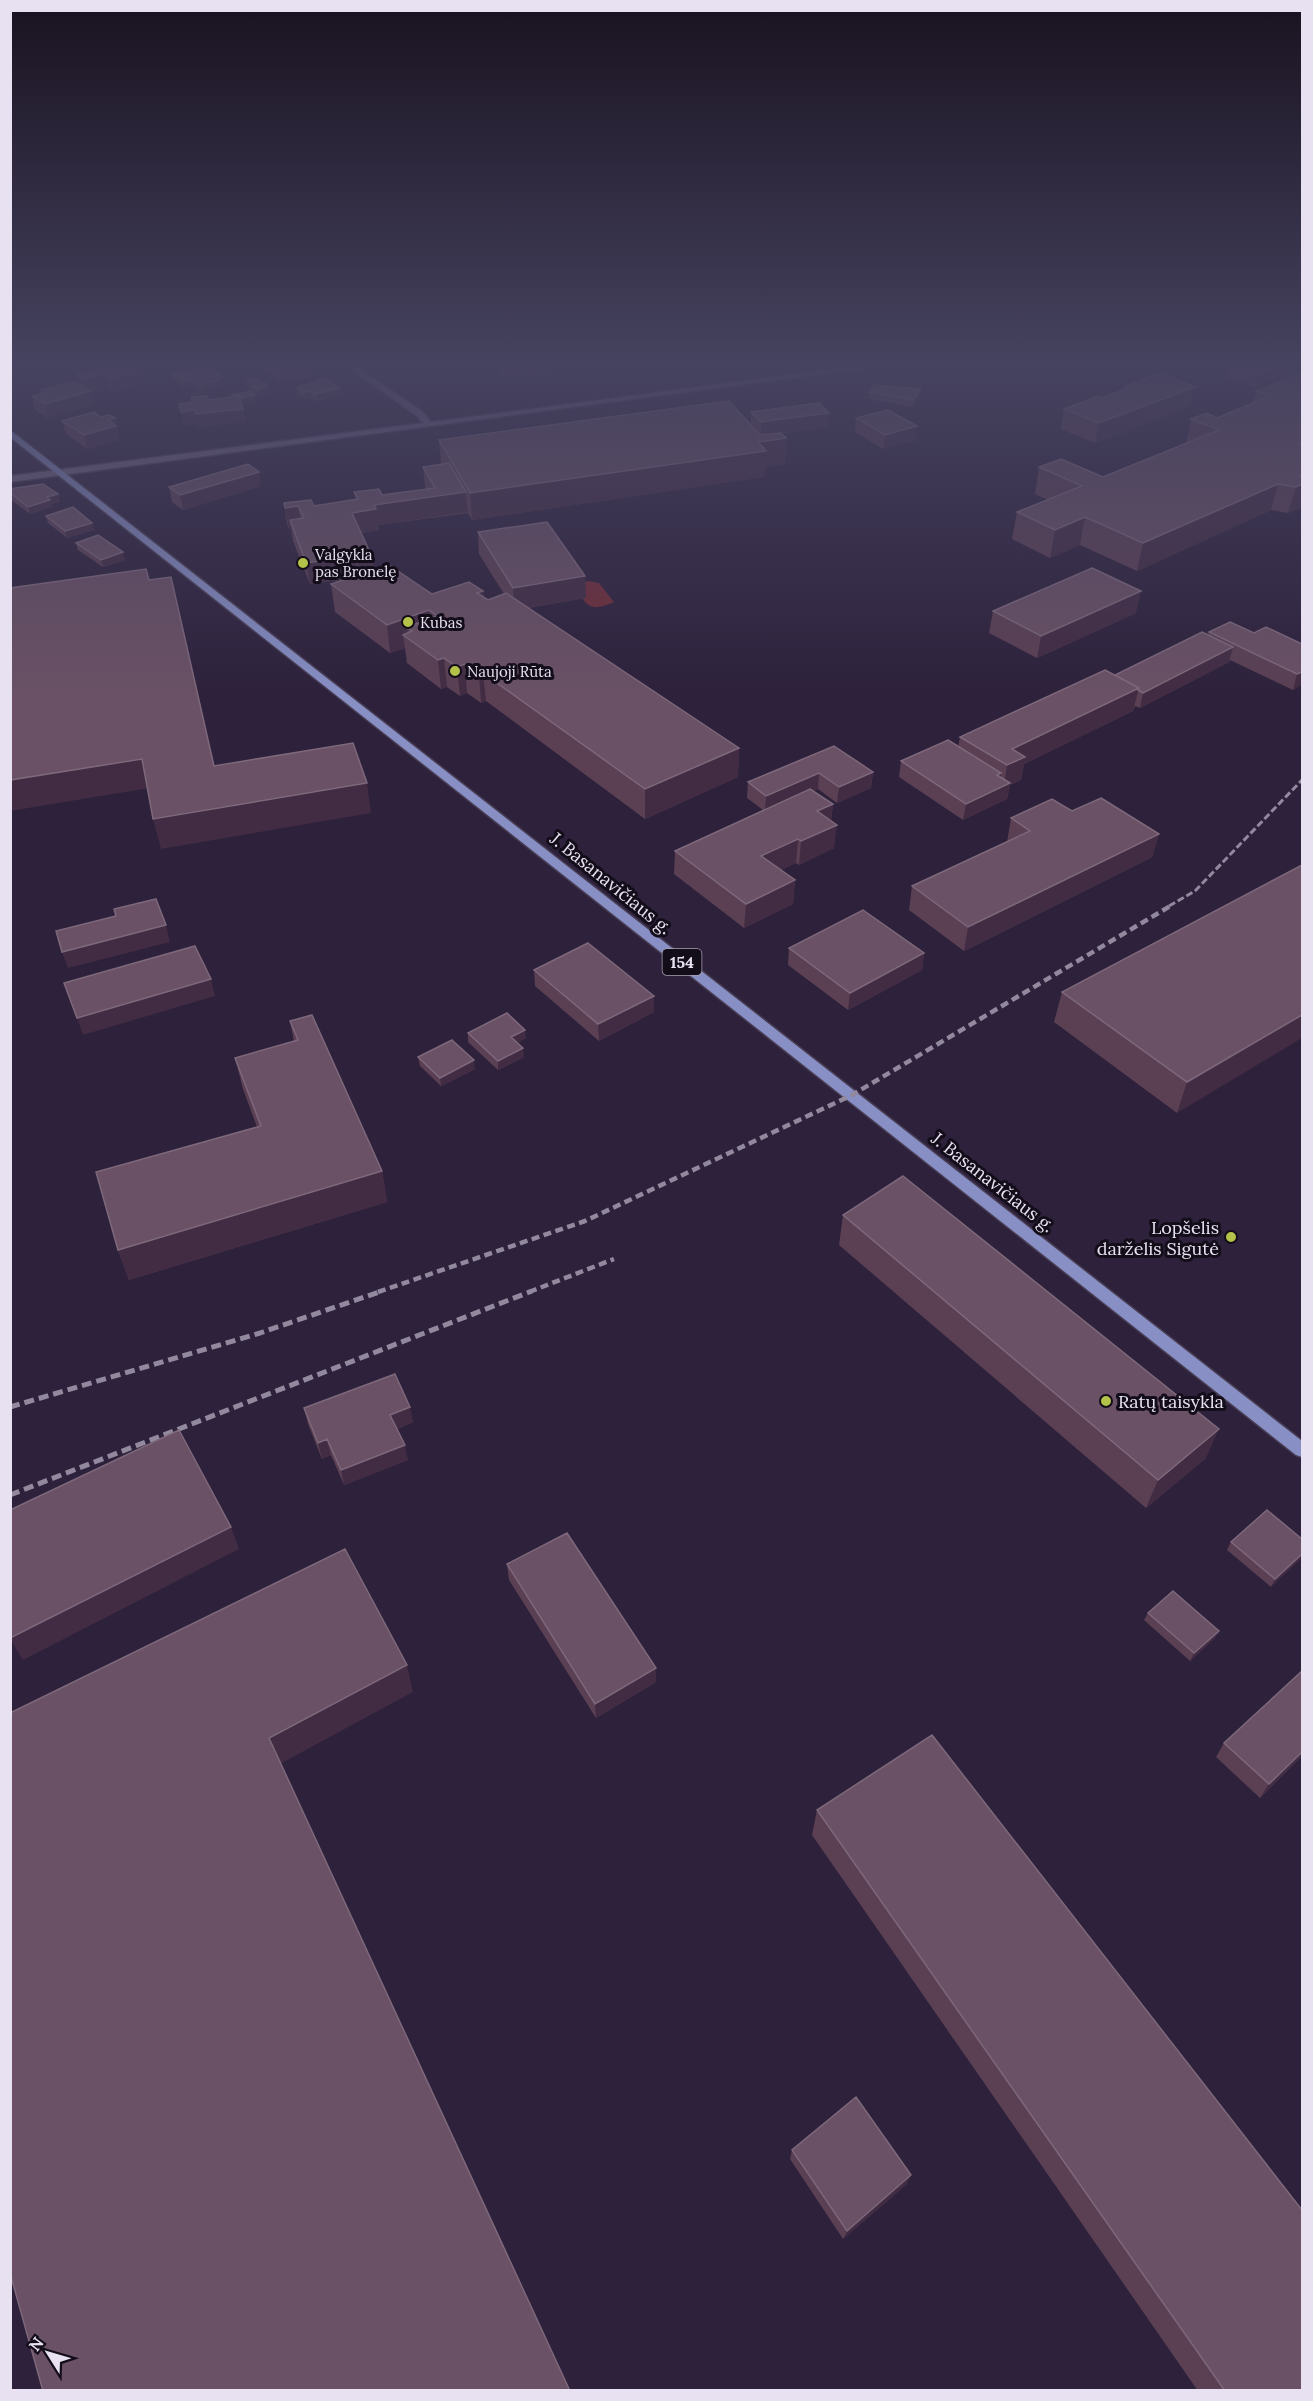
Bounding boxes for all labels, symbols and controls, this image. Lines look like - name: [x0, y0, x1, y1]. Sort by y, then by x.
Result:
- place label: Valgykla pas Bronelę: [314, 545, 396, 581]
- marker: Valgykla pas Bronelę: [296, 556, 310, 570]
- place label: Kubas: [420, 613, 463, 632]
- marker: Kubas: [401, 615, 415, 629]
- place label: Naujoji Rūta: [467, 662, 552, 681]
- marker: Naujoji Rūta: [448, 664, 462, 678]
- street label: J. Basanavičiaus g.: [545, 826, 676, 939]
- road number: 154: [662, 949, 702, 975]
- street label: J. Basanavičiaus g.: [926, 1126, 1059, 1237]
- place label: Lopšelis darželis Sigutė: [1097, 1216, 1219, 1260]
- marker: Lopšelis darželis Sigutė: [1224, 1230, 1238, 1244]
- place label: Ratų taisykla: [1118, 1390, 1224, 1413]
- marker: Ratų taisykla: [1099, 1394, 1113, 1408]
- north arrow: [18, 2323, 78, 2383]
- text: N: [24, 2333, 48, 2355]

